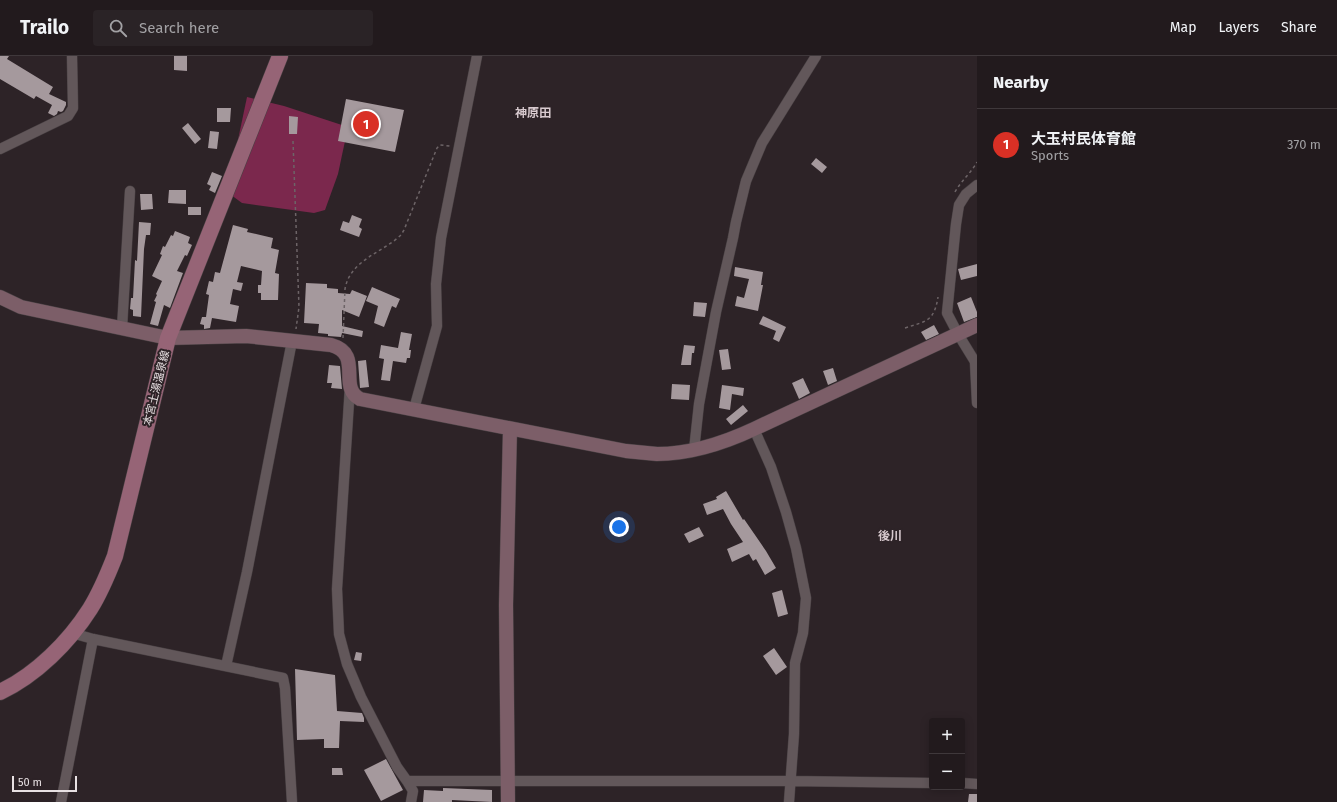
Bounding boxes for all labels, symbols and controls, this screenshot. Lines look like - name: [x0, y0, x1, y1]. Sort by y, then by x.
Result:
- search box: [93, 10, 373, 46]
- text: Trailo: [20, 16, 69, 39]
- icon: search: [107, 17, 129, 39]
- text: Search here: [139, 19, 219, 37]
- text: Map: [1170, 19, 1196, 36]
- text: Layers: [1218, 19, 1259, 36]
- text: Share: [1281, 19, 1317, 36]
- text: Nearby: [993, 72, 1048, 93]
- district label: 神原田: [515, 106, 551, 120]
- pin: 1: [353, 109, 379, 139]
- text: 大玉村民体育館: [1031, 130, 1136, 148]
- text: 1: [1003, 137, 1009, 152]
- text: 370 m: [1287, 137, 1321, 152]
- text: Sports: [1031, 148, 1069, 163]
- street label: 本宮土湯温泉線: [141, 349, 172, 427]
- your location: [609, 517, 629, 537]
- district label: 後川: [878, 529, 902, 543]
- map controls: [929, 718, 965, 790]
- button: +: [929, 718, 965, 754]
- button: −: [929, 754, 965, 790]
- scale bar: [12, 774, 77, 793]
- text: 50 m: [18, 776, 42, 789]

